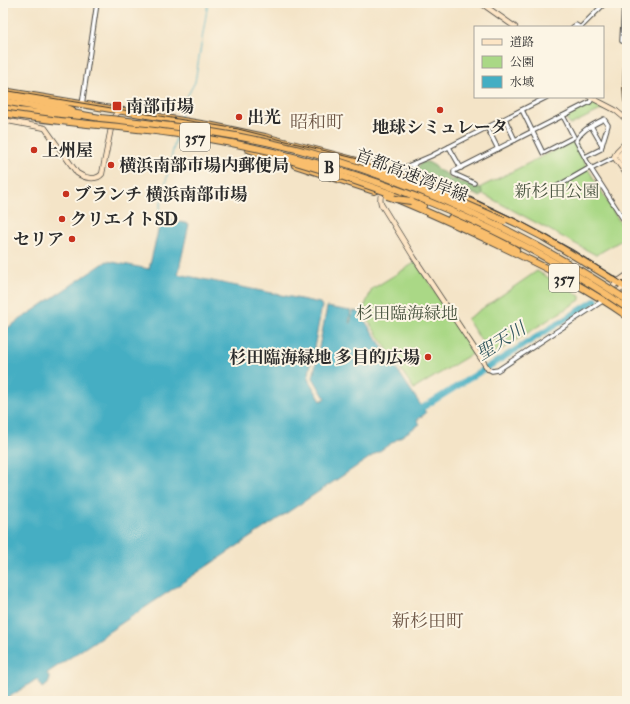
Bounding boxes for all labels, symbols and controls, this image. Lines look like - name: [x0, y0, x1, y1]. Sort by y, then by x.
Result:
- legend: [474, 26, 604, 98]
- text: 道路: [510, 35, 534, 50]
- text: 公園: [510, 55, 534, 70]
- text: 水域: [510, 75, 534, 90]
- place label: 南部市場: [126, 96, 194, 117]
- marker: 南部市場: [111, 100, 123, 112]
- marker: 地球シミュレータ: [435, 105, 445, 115]
- place label: 出光: [247, 107, 281, 128]
- district label: 昭和町: [290, 111, 344, 134]
- marker: 出光: [234, 112, 244, 122]
- place label: 地球シミュレータ: [372, 117, 508, 138]
- road number: 357: [180, 123, 210, 151]
- place label: 上州屋: [42, 140, 93, 161]
- street label: 首都高速湾岸線: [353, 144, 471, 207]
- marker: 上州屋: [29, 145, 39, 155]
- road number: B: [319, 153, 339, 181]
- place label: 横浜南部市場内郵便局: [119, 155, 289, 176]
- marker: 横浜南部市場内郵便局: [106, 160, 116, 170]
- park label: 新杉田公園: [515, 181, 600, 202]
- place label: ブランチ 横浜南部市場: [74, 184, 248, 205]
- marker: ブランチ 横浜南部市場: [61, 189, 71, 199]
- place label: クリエイトSD: [70, 209, 178, 230]
- marker: クリエイトSD: [57, 214, 67, 224]
- place label: セリア: [13, 229, 64, 250]
- marker: セリア: [67, 234, 77, 244]
- road number: 357: [549, 264, 579, 292]
- park label: 杉田臨海緑地: [356, 303, 458, 324]
- water label: 聖天川: [472, 316, 532, 365]
- place label: 杉田臨海緑地 多目的広場: [229, 347, 420, 368]
- marker: 杉田臨海緑地 多目的広場: [423, 352, 433, 362]
- district label: 新杉田町: [392, 610, 464, 633]

